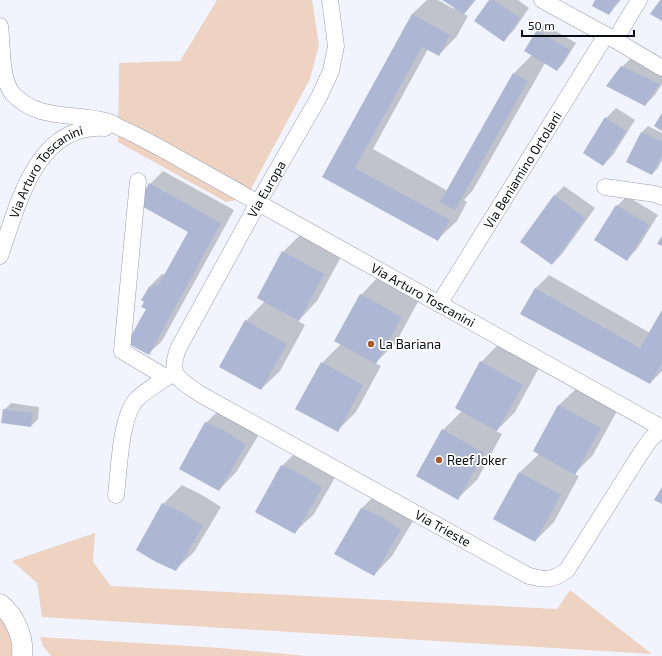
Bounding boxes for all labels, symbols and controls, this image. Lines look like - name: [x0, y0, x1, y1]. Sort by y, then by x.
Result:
- scale bar: [522, 12, 634, 38]
- text: 50 m: [528, 18, 555, 32]
- street label: Via Beniamino Ortolani: [480, 108, 565, 231]
- street label: Via Arturo Toscanini: [5, 122, 85, 220]
- street label: Via Europa: [244, 158, 289, 220]
- street label: Via Arturo Toscanini: [368, 259, 478, 330]
- place label: La Bariana: [379, 336, 441, 352]
- marker: La Bariana: [366, 339, 376, 349]
- place label: Reef Joker: [447, 452, 507, 468]
- marker: Reef Joker: [434, 455, 444, 465]
- street label: Via Trieste: [412, 506, 474, 550]

